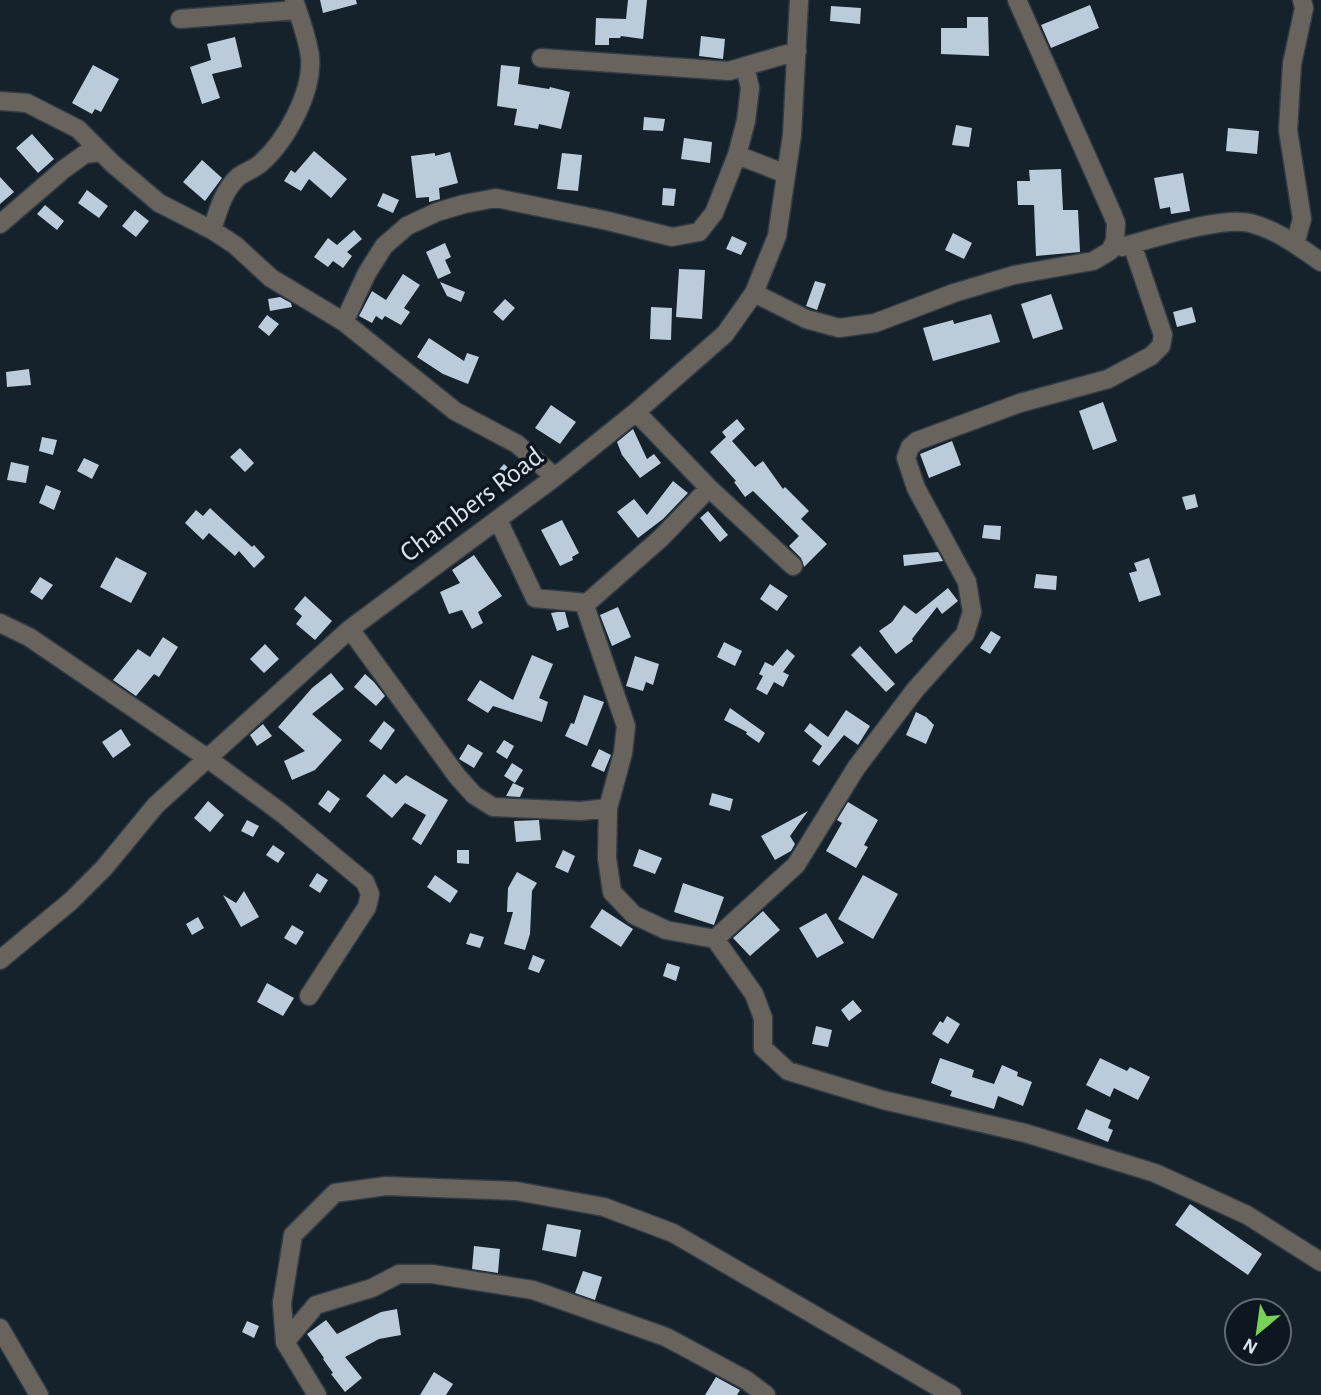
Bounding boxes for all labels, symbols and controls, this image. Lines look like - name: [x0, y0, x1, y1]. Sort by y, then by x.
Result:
- street label: Chambers Road: [395, 442, 549, 568]
- north arrow: [1223, 1297, 1293, 1367]
- text: N: [1240, 1334, 1261, 1357]

